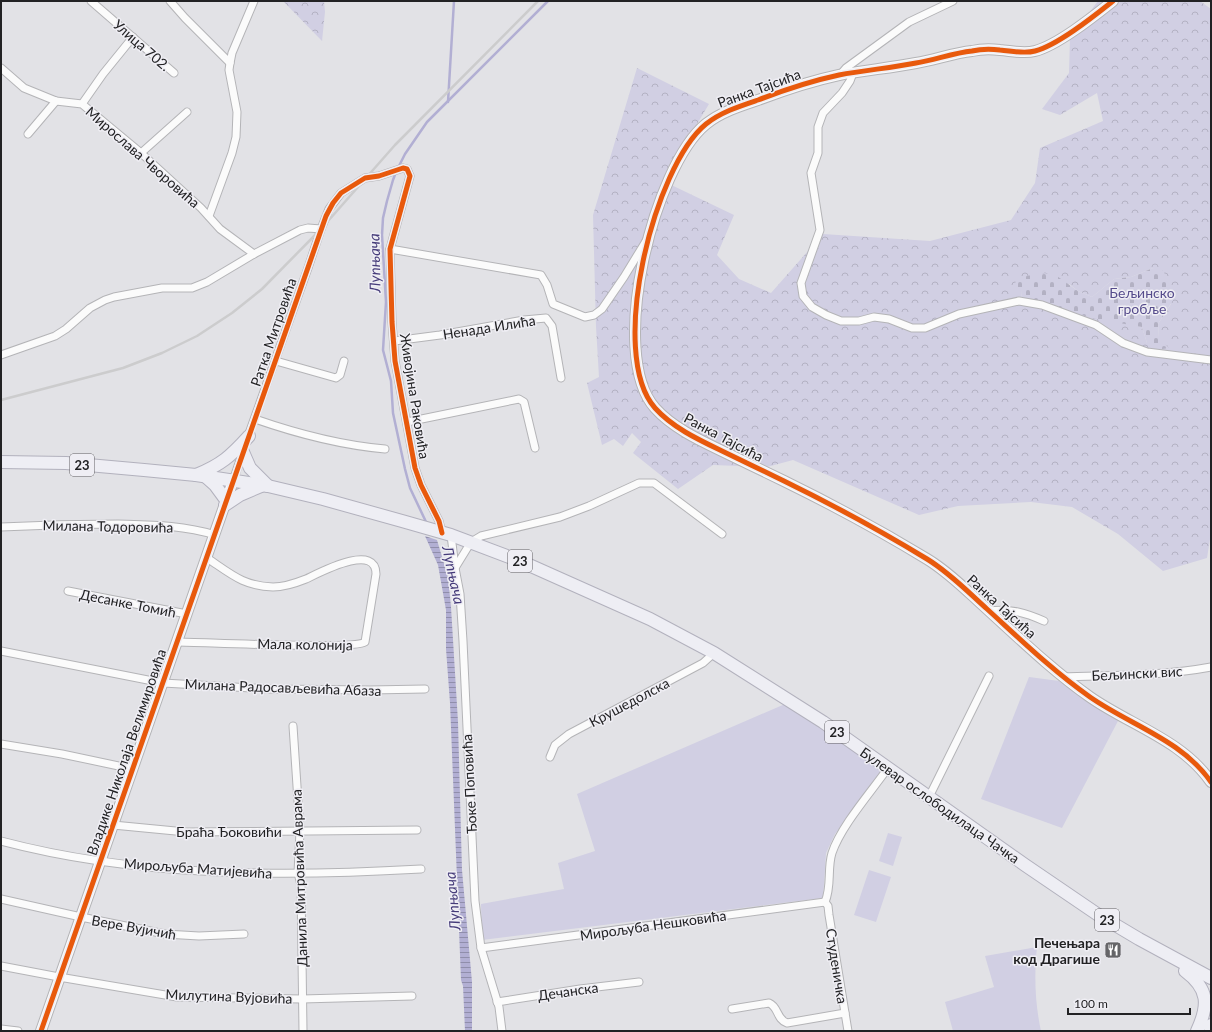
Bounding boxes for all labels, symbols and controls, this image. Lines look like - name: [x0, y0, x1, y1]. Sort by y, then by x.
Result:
- street label: Улица 702.: [110, 16, 174, 74]
- street label: Ранка Тајсића: [715, 65, 803, 111]
- street label: Мирослава Чворовића: [82, 103, 204, 211]
- water label: Лупњача: [364, 233, 384, 294]
- street label: Ратка Митровића: [246, 276, 300, 388]
- park label: Бељинско гробље: [1109, 284, 1175, 317]
- street label: Ненада Илића: [442, 311, 537, 343]
- street label: Живојина Раковића: [397, 332, 433, 460]
- street label: Ранка Тајсића: [681, 409, 767, 465]
- road number: 23: [70, 454, 94, 476]
- street label: Милана Тодоровића: [42, 516, 174, 536]
- water label: Лупњача: [439, 543, 469, 606]
- road number: 23: [508, 550, 532, 572]
- street label: Ранка Тајсића: [964, 570, 1040, 642]
- street label: Десанке Томић: [78, 585, 178, 621]
- street label: Мала колонија: [257, 635, 353, 653]
- street label: Владике Николаја Велимировића: [83, 647, 169, 857]
- street label: Бељински вис: [1091, 662, 1183, 684]
- street label: Крушедолска: [586, 674, 672, 730]
- street label: Милана Радосављевића Абаза: [184, 675, 382, 699]
- road number: 23: [825, 721, 849, 743]
- street label: Ђоке Поповића: [458, 734, 480, 834]
- street label: Булевар ослободилаца Чачка: [857, 743, 1023, 867]
- street label: Данила Митровића Аврама: [287, 789, 311, 967]
- street label: Браћа Ђоковићи: [176, 823, 282, 840]
- street label: Мирољуба Матијевића: [123, 854, 273, 882]
- water label: Лупњача: [440, 870, 464, 932]
- street label: Мирољуба Нешковића: [579, 906, 727, 944]
- road number: 23: [1095, 909, 1119, 931]
- street label: Вере Вујичић: [90, 911, 178, 943]
- street label: Студеничка: [823, 927, 851, 1005]
- place label: Печењара код Драгише: [1013, 934, 1101, 967]
- restaurant icon: Печењара код Драгише: [1103, 940, 1123, 960]
- street label: Дечанска: [537, 978, 599, 1004]
- street label: Милутина Вујовића: [165, 985, 293, 1007]
- scale bar: [1068, 990, 1190, 1016]
- text: 100 m: [1074, 996, 1108, 1011]

